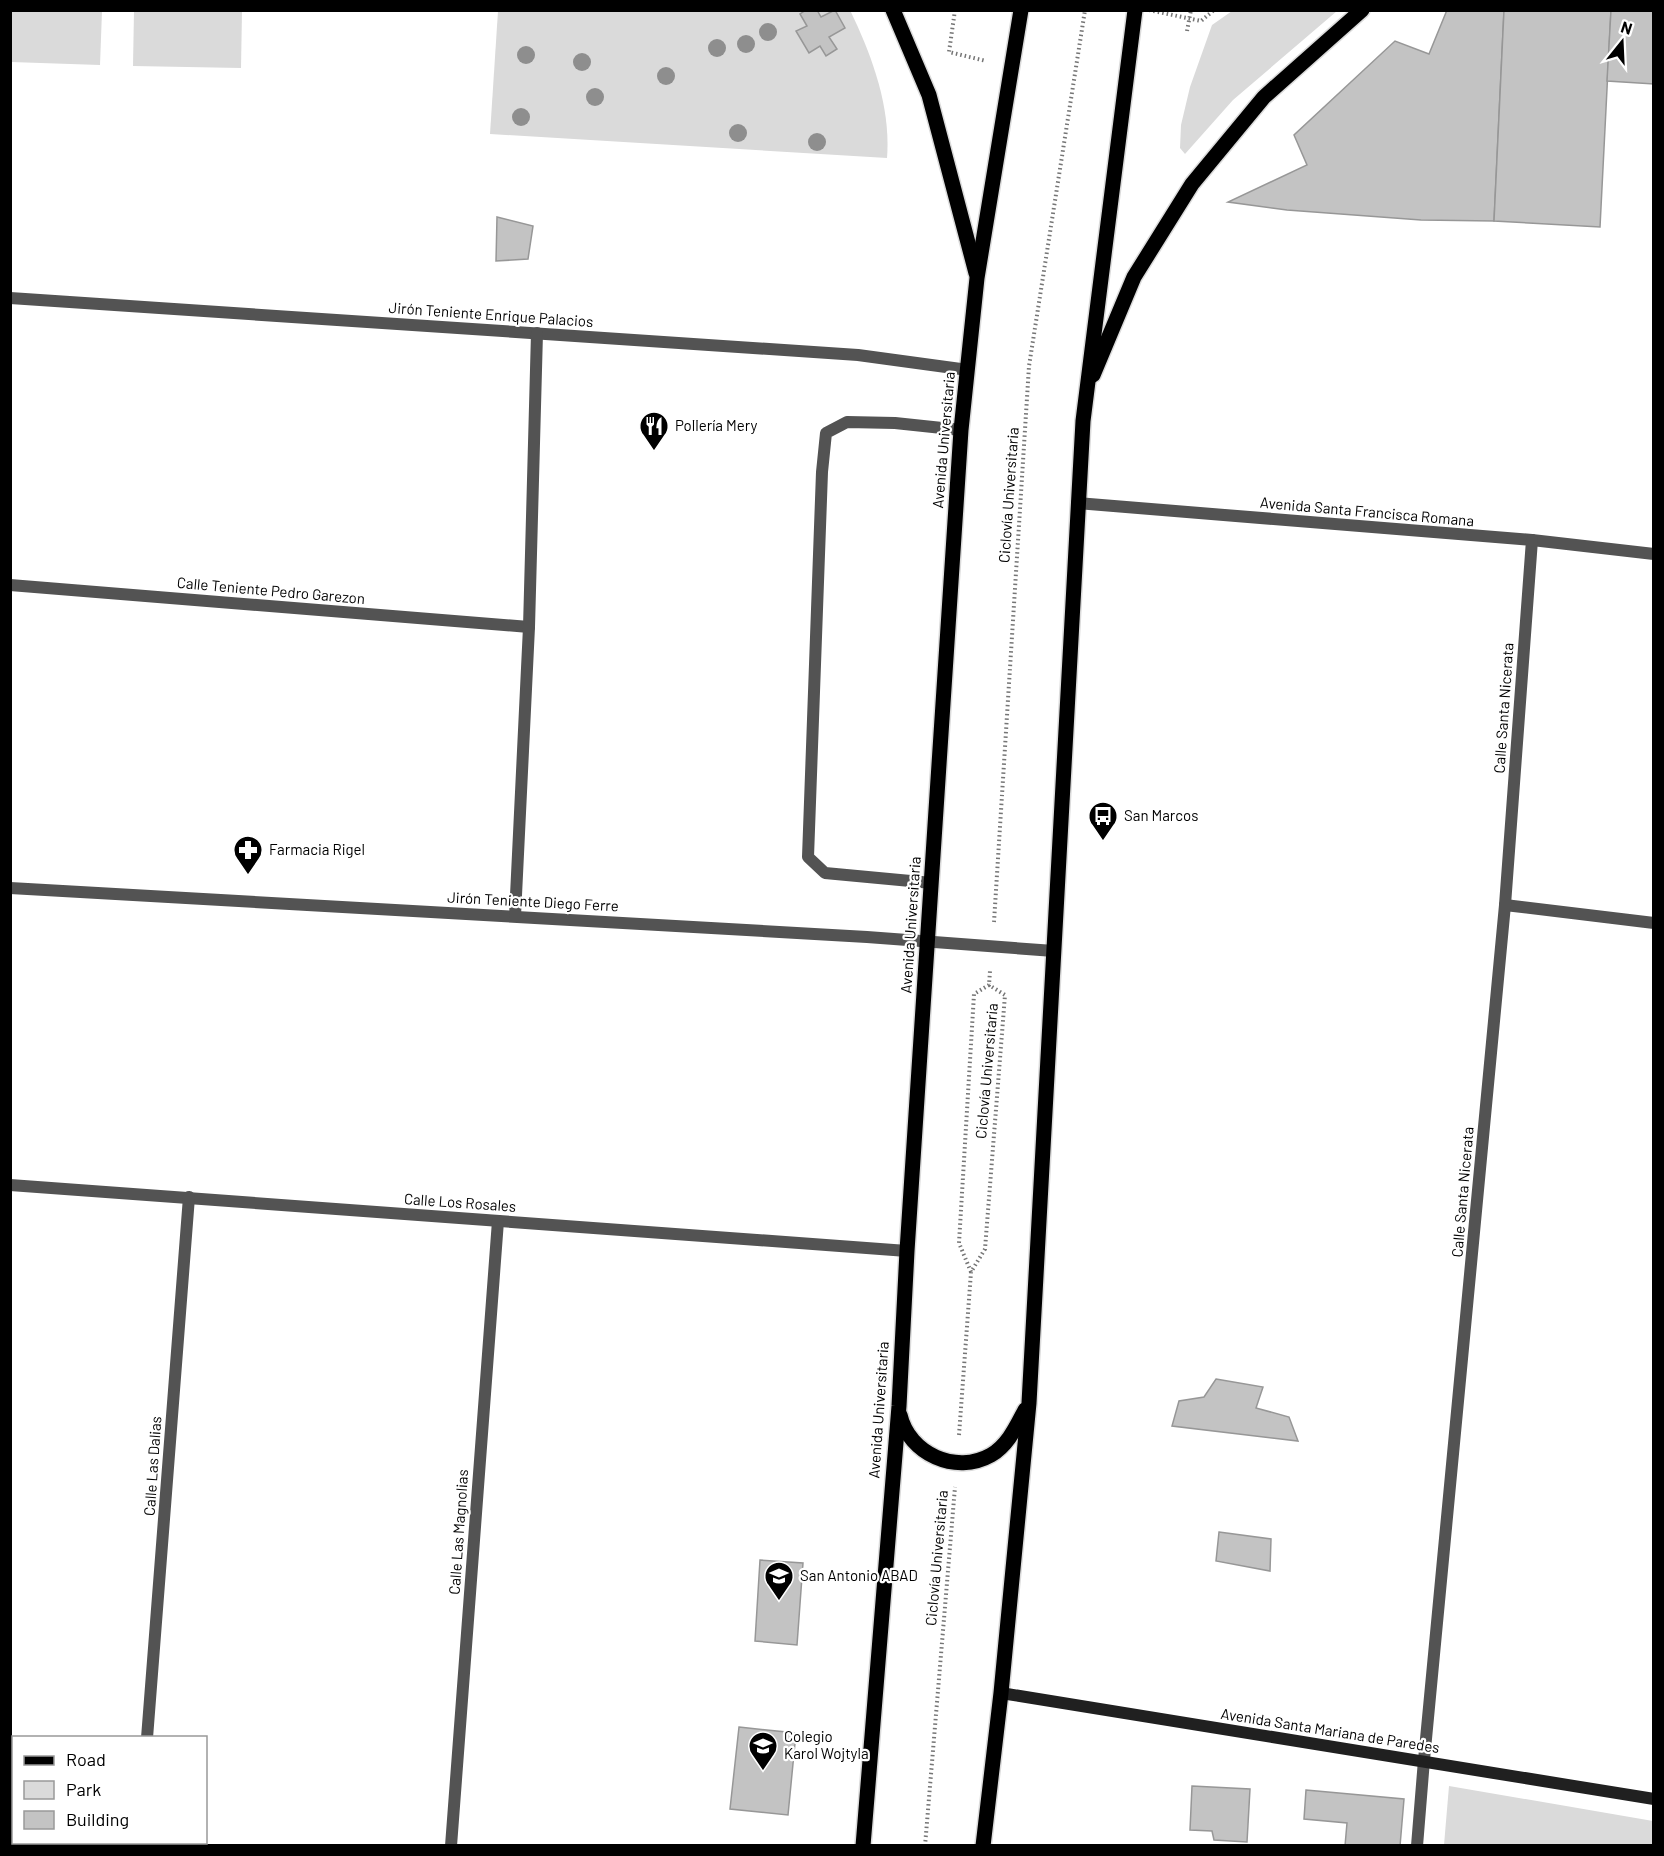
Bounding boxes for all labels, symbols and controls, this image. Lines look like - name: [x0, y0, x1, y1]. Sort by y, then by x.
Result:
- north arrow: [1592, 12, 1652, 72]
- text: N: [1619, 17, 1635, 38]
- street label: Jirón Teniente Enrique Palacios: [388, 298, 594, 330]
- street label: Avenida Universitaria: [928, 371, 958, 509]
- restaurant icon: Pollería Mery: [638, 410, 670, 452]
- place label: Pollería Mery: [675, 416, 758, 434]
- street label: Ciclovía Universitaria: [994, 426, 1022, 563]
- street label: Avenida Santa Francisca Romana: [1259, 493, 1475, 529]
- street label: Calle Teniente Pedro Garezon: [176, 573, 366, 607]
- street label: Calle Santa Nicerata: [1489, 642, 1517, 774]
- bus stop icon: San Marcos: [1087, 800, 1119, 842]
- place label: San Marcos: [1124, 806, 1198, 824]
- pharmacy icon: Farmacia Rigel: [232, 834, 264, 876]
- place label: Farmacia Rigel: [269, 840, 365, 858]
- street label: Avenida Universitaria: [896, 856, 924, 994]
- street label: Jirón Teniente Diego Ferre: [447, 888, 619, 914]
- street label: Ciclovía Universitaria: [971, 1002, 1001, 1139]
- street label: Calle Santa Nicerata: [1447, 1126, 1477, 1258]
- street label: Calle Los Rosales: [403, 1189, 517, 1215]
- street label: Avenida Universitaria: [864, 1341, 892, 1479]
- street label: Calle Las Dalias: [140, 1415, 164, 1516]
- street label: Calle Las Magnolias: [445, 1469, 471, 1595]
- street label: Ciclovía Universitaria: [921, 1489, 951, 1626]
- school or university icon: San Antonio ABAD: [763, 1560, 795, 1602]
- place label: San Antonio ABAD: [800, 1566, 918, 1584]
- street label: Avenida Santa Mariana de Paredes: [1219, 1704, 1441, 1756]
- place label: Colegio Karol Wojtyla: [784, 1727, 869, 1762]
- school or university icon: Colegio Karol Wojtyla: [747, 1730, 779, 1772]
- legend: [12, 1736, 207, 1844]
- text: Road: [66, 1748, 106, 1770]
- text: Park: [66, 1778, 101, 1800]
- text: Building: [66, 1808, 129, 1830]

